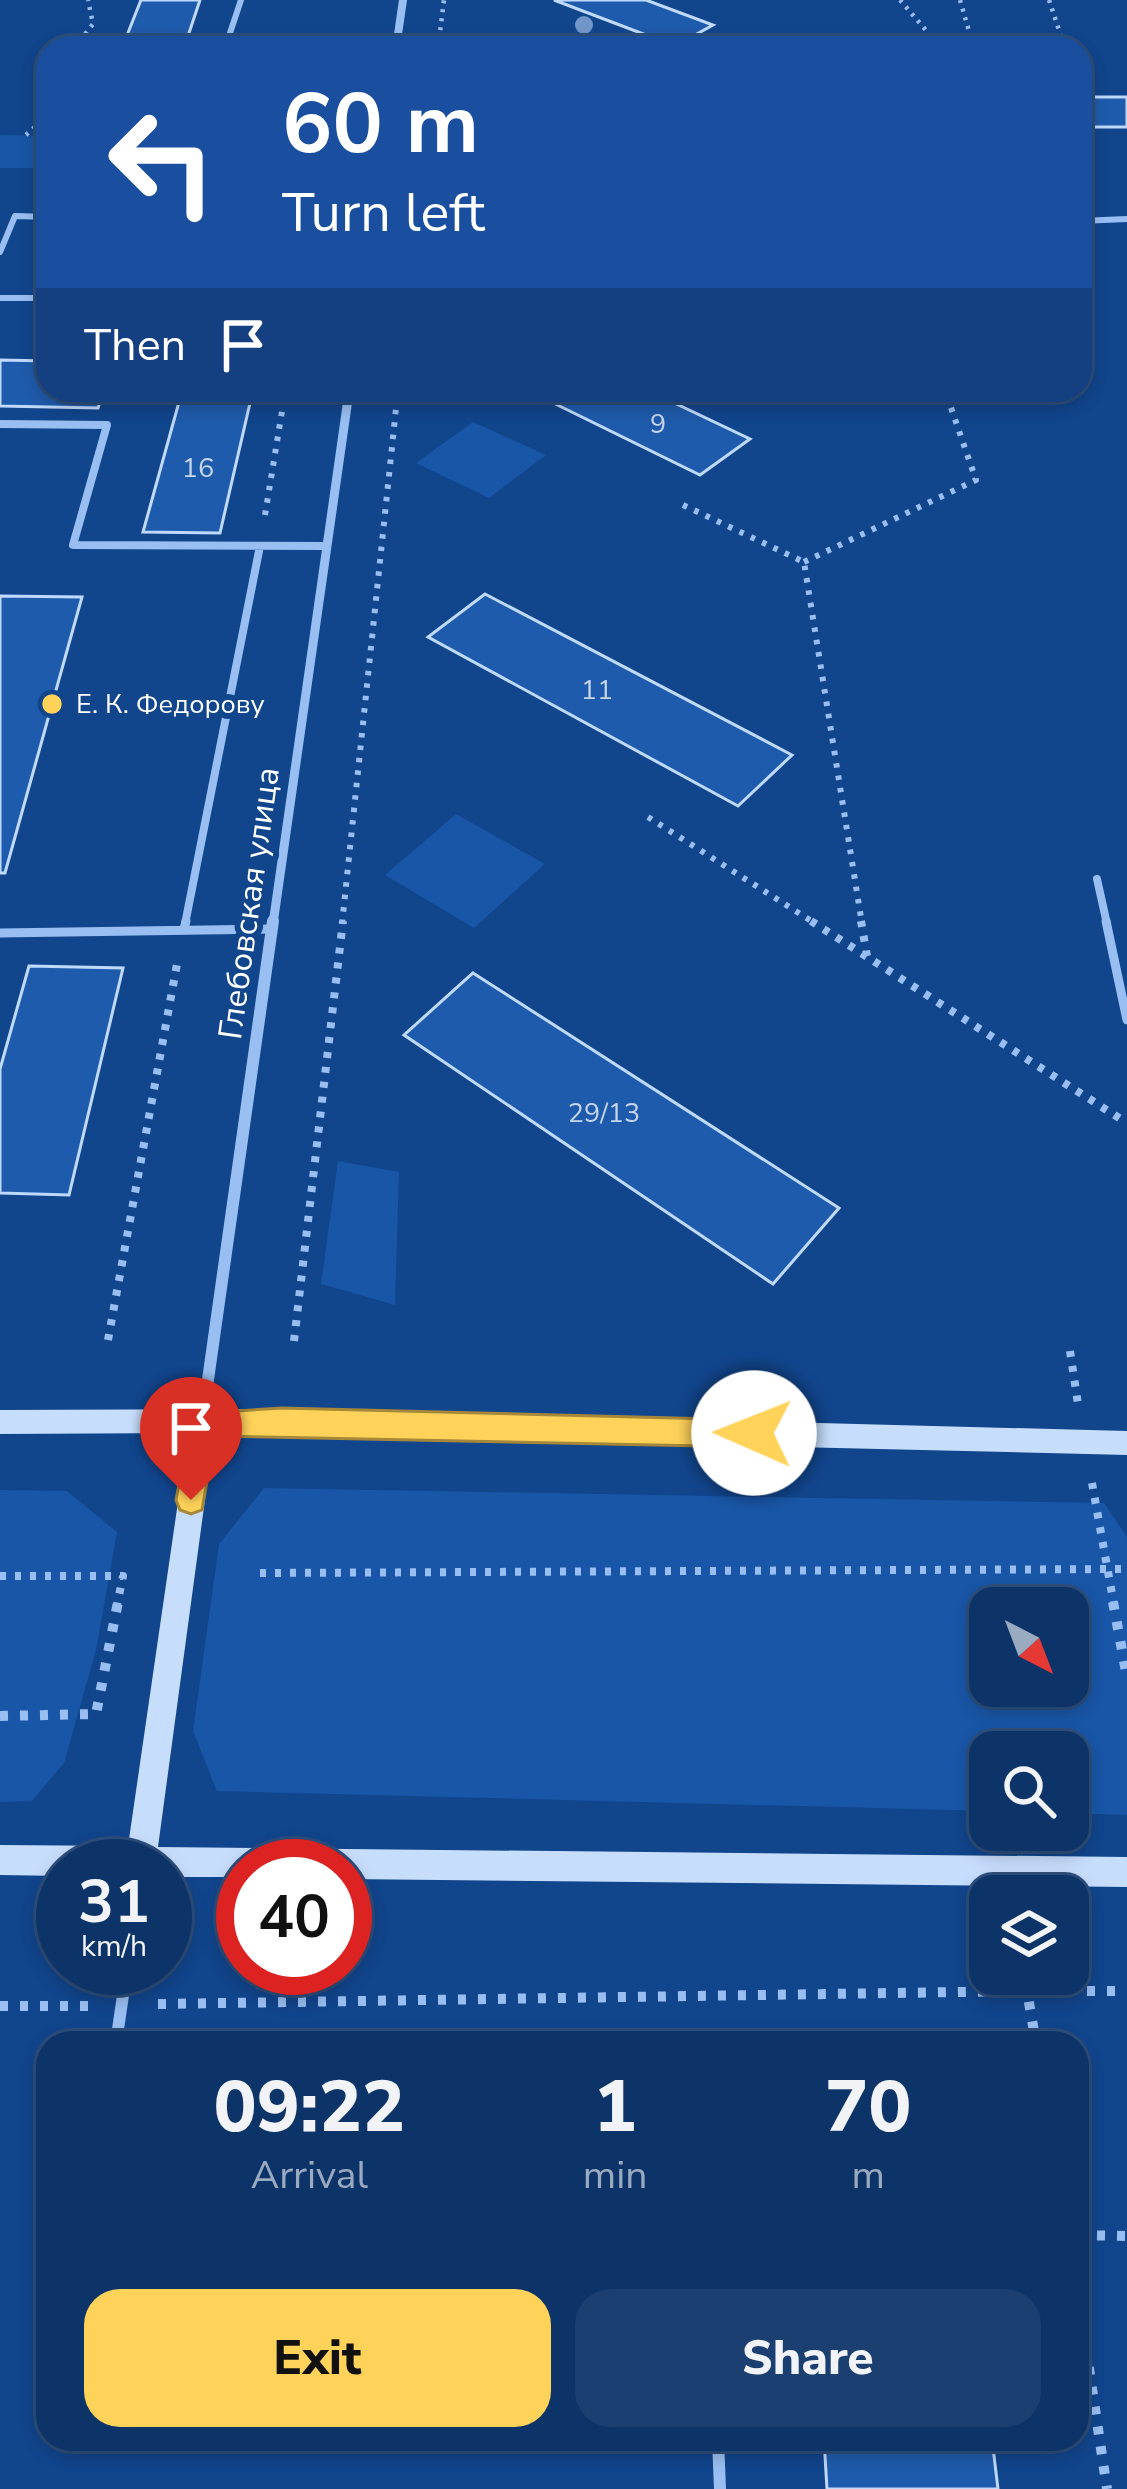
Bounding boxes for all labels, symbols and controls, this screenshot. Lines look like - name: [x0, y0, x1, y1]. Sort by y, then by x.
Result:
- text: 60 m: [282, 67, 479, 182]
- icon: left: [84, 84, 240, 240]
- text: Turn left: [282, 176, 485, 250]
- icon: arrive: [210, 312, 276, 378]
- text: Then: [84, 315, 186, 376]
- house number: 9: [650, 406, 666, 443]
- house number: 16: [182, 450, 214, 487]
- house number: 11: [581, 672, 613, 709]
- place label: Е. К. Федорову: [76, 686, 265, 723]
- marker: Е. К. Федорову: [39, 691, 65, 717]
- street label: Глебовская улица: [208, 764, 291, 1042]
- house number: 29/13: [568, 1095, 640, 1132]
- position arrow: [691, 1370, 817, 1496]
- pin: [140, 1377, 242, 1500]
- icon: arrive: [158, 1395, 224, 1461]
- north arrow: [969, 1587, 1089, 1707]
- map controls: [969, 1587, 1089, 1995]
- button: search: [969, 1731, 1089, 1851]
- speed limit sign: 40: [216, 1839, 372, 1995]
- text: 31: [78, 1861, 150, 1943]
- button: layers: [969, 1875, 1089, 1995]
- text: km/h: [81, 1926, 147, 1967]
- text: 09:22: [214, 2058, 405, 2156]
- text: 1: [593, 2058, 637, 2156]
- text: 70: [825, 2058, 911, 2156]
- text: Arrival: [251, 2149, 368, 2202]
- text: min: [583, 2149, 647, 2202]
- text: m: [851, 2149, 885, 2202]
- button: Exit: [84, 2289, 551, 2427]
- button: Share: [575, 2289, 1041, 2427]

